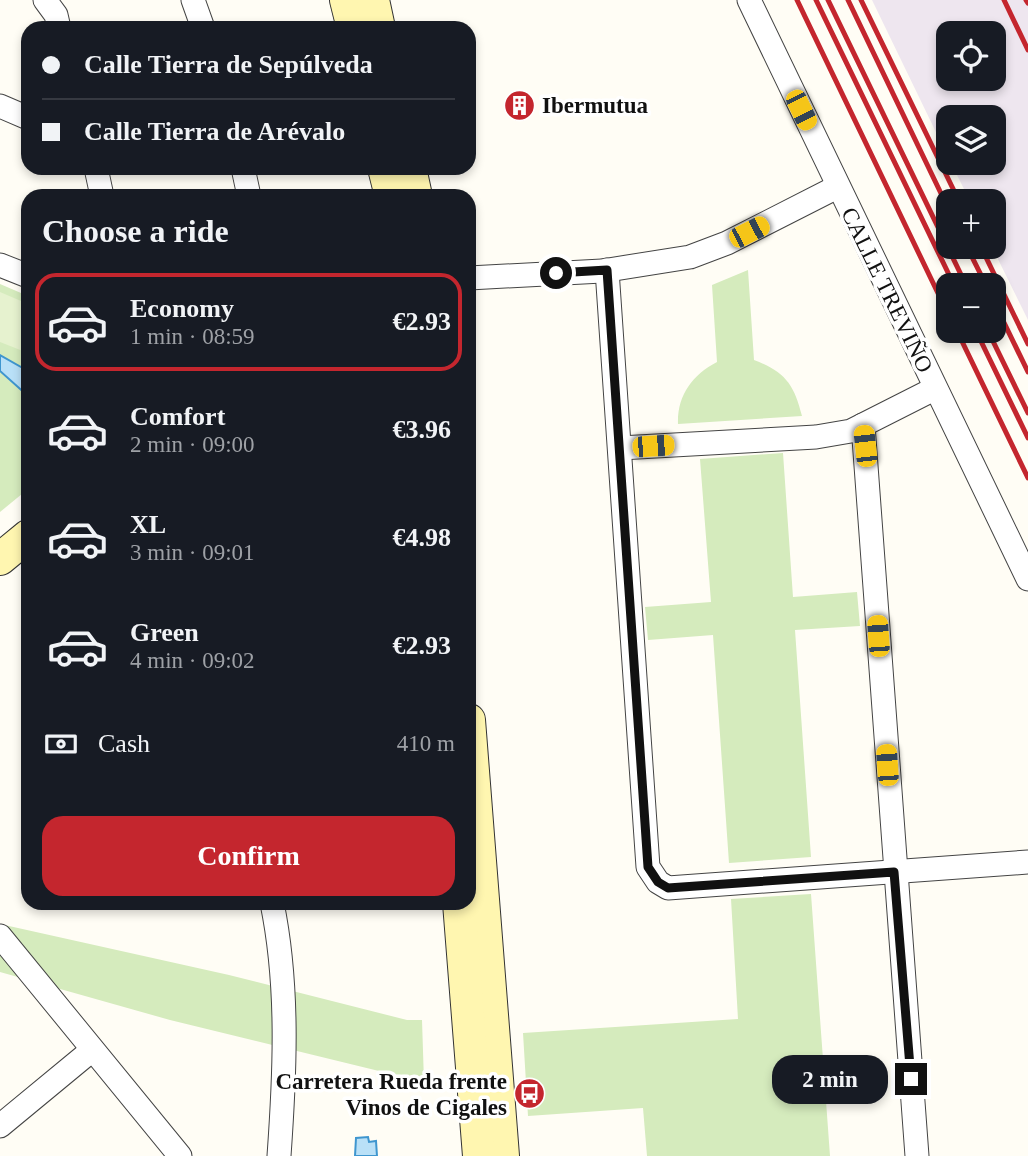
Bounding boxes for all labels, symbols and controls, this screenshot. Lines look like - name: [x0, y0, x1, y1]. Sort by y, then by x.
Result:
- map controls: [936, 21, 1006, 343]
- button: locate: [936, 21, 1006, 91]
- text: Calle Tierra de Sepúlveda: [84, 50, 373, 79]
- car: [783, 87, 820, 133]
- building icon: Ibermutua: [502, 88, 536, 122]
- place label: Ibermutua: [542, 93, 649, 118]
- button: layers: [936, 105, 1006, 175]
- text: Calle Tierra de Arévalo: [84, 117, 345, 146]
- button: +: [936, 189, 1006, 259]
- street label: CALLE TREVIÑO: [836, 203, 938, 377]
- text: Choose a ride: [42, 213, 229, 249]
- car: [726, 213, 773, 251]
- route start: [540, 257, 572, 289]
- button: −: [936, 273, 1006, 343]
- icon: car: [46, 291, 109, 354]
- text: Economy: [130, 294, 234, 323]
- text: €2.93: [393, 307, 451, 336]
- text: 1 min · 08:59: [130, 324, 255, 349]
- icon: car: [46, 399, 109, 462]
- text: Comfort: [130, 402, 225, 431]
- text: €3.96: [393, 415, 451, 444]
- car: [853, 424, 878, 468]
- text: 2 min · 09:00: [130, 432, 255, 457]
- car: [632, 434, 675, 458]
- icon: car: [46, 507, 109, 570]
- text: XL: [130, 510, 166, 539]
- text: €4.98: [393, 523, 451, 552]
- text: 3 min · 09:01: [130, 540, 255, 565]
- car: [867, 614, 890, 658]
- icon: car: [46, 615, 109, 678]
- text: Green: [130, 618, 199, 647]
- text: €2.93: [393, 631, 451, 660]
- text: 4 min · 09:02: [130, 648, 255, 673]
- icon: cash: [42, 725, 80, 763]
- text: Cash: [98, 729, 150, 758]
- text: 410 m: [397, 731, 455, 756]
- car: [876, 743, 899, 787]
- button: Confirm: [42, 816, 455, 896]
- callout: 2 min: [771, 1054, 886, 1104]
- route end: [895, 1063, 927, 1095]
- text: 2 min: [802, 1067, 858, 1092]
- place label: Carretera Rueda frente Vinos de Cigales: [275, 1069, 507, 1120]
- bus stop icon: Carretera Rueda frente Vinos de Cigales: [513, 1077, 547, 1111]

